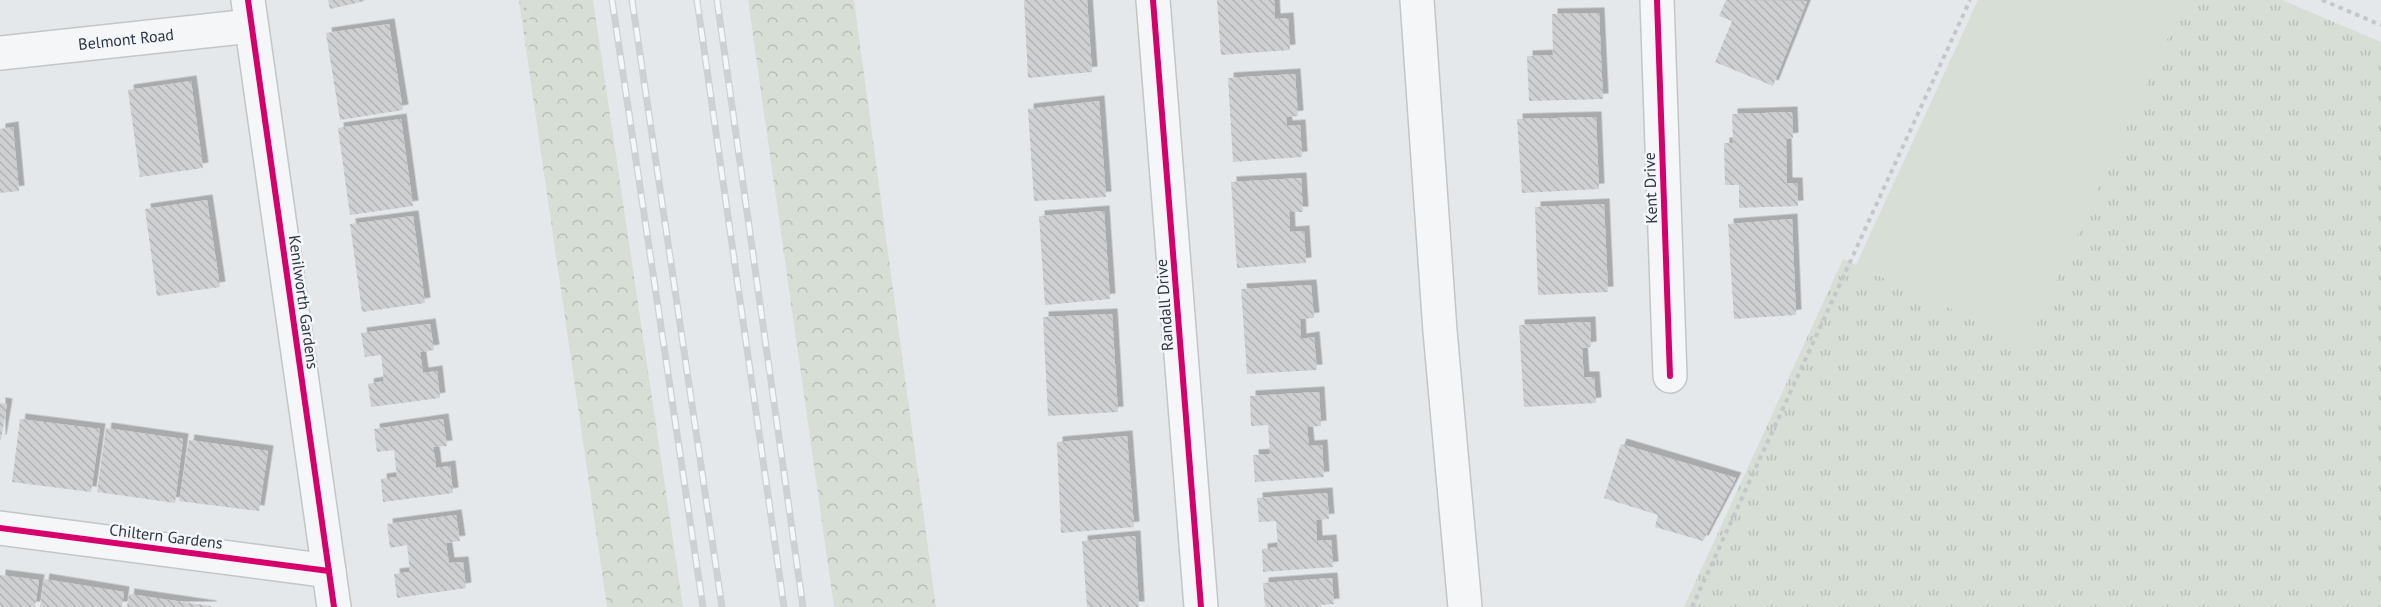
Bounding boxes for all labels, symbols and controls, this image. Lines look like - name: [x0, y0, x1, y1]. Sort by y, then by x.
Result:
- street label: Belmont Road: [77, 24, 175, 54]
- street label: Kent Drive: [1639, 152, 1661, 224]
- street label: Kenilworth Gardens: [285, 234, 323, 370]
- street label: Randall Drive: [1151, 258, 1177, 352]
- street label: Chiltern Gardens: [108, 519, 224, 553]

